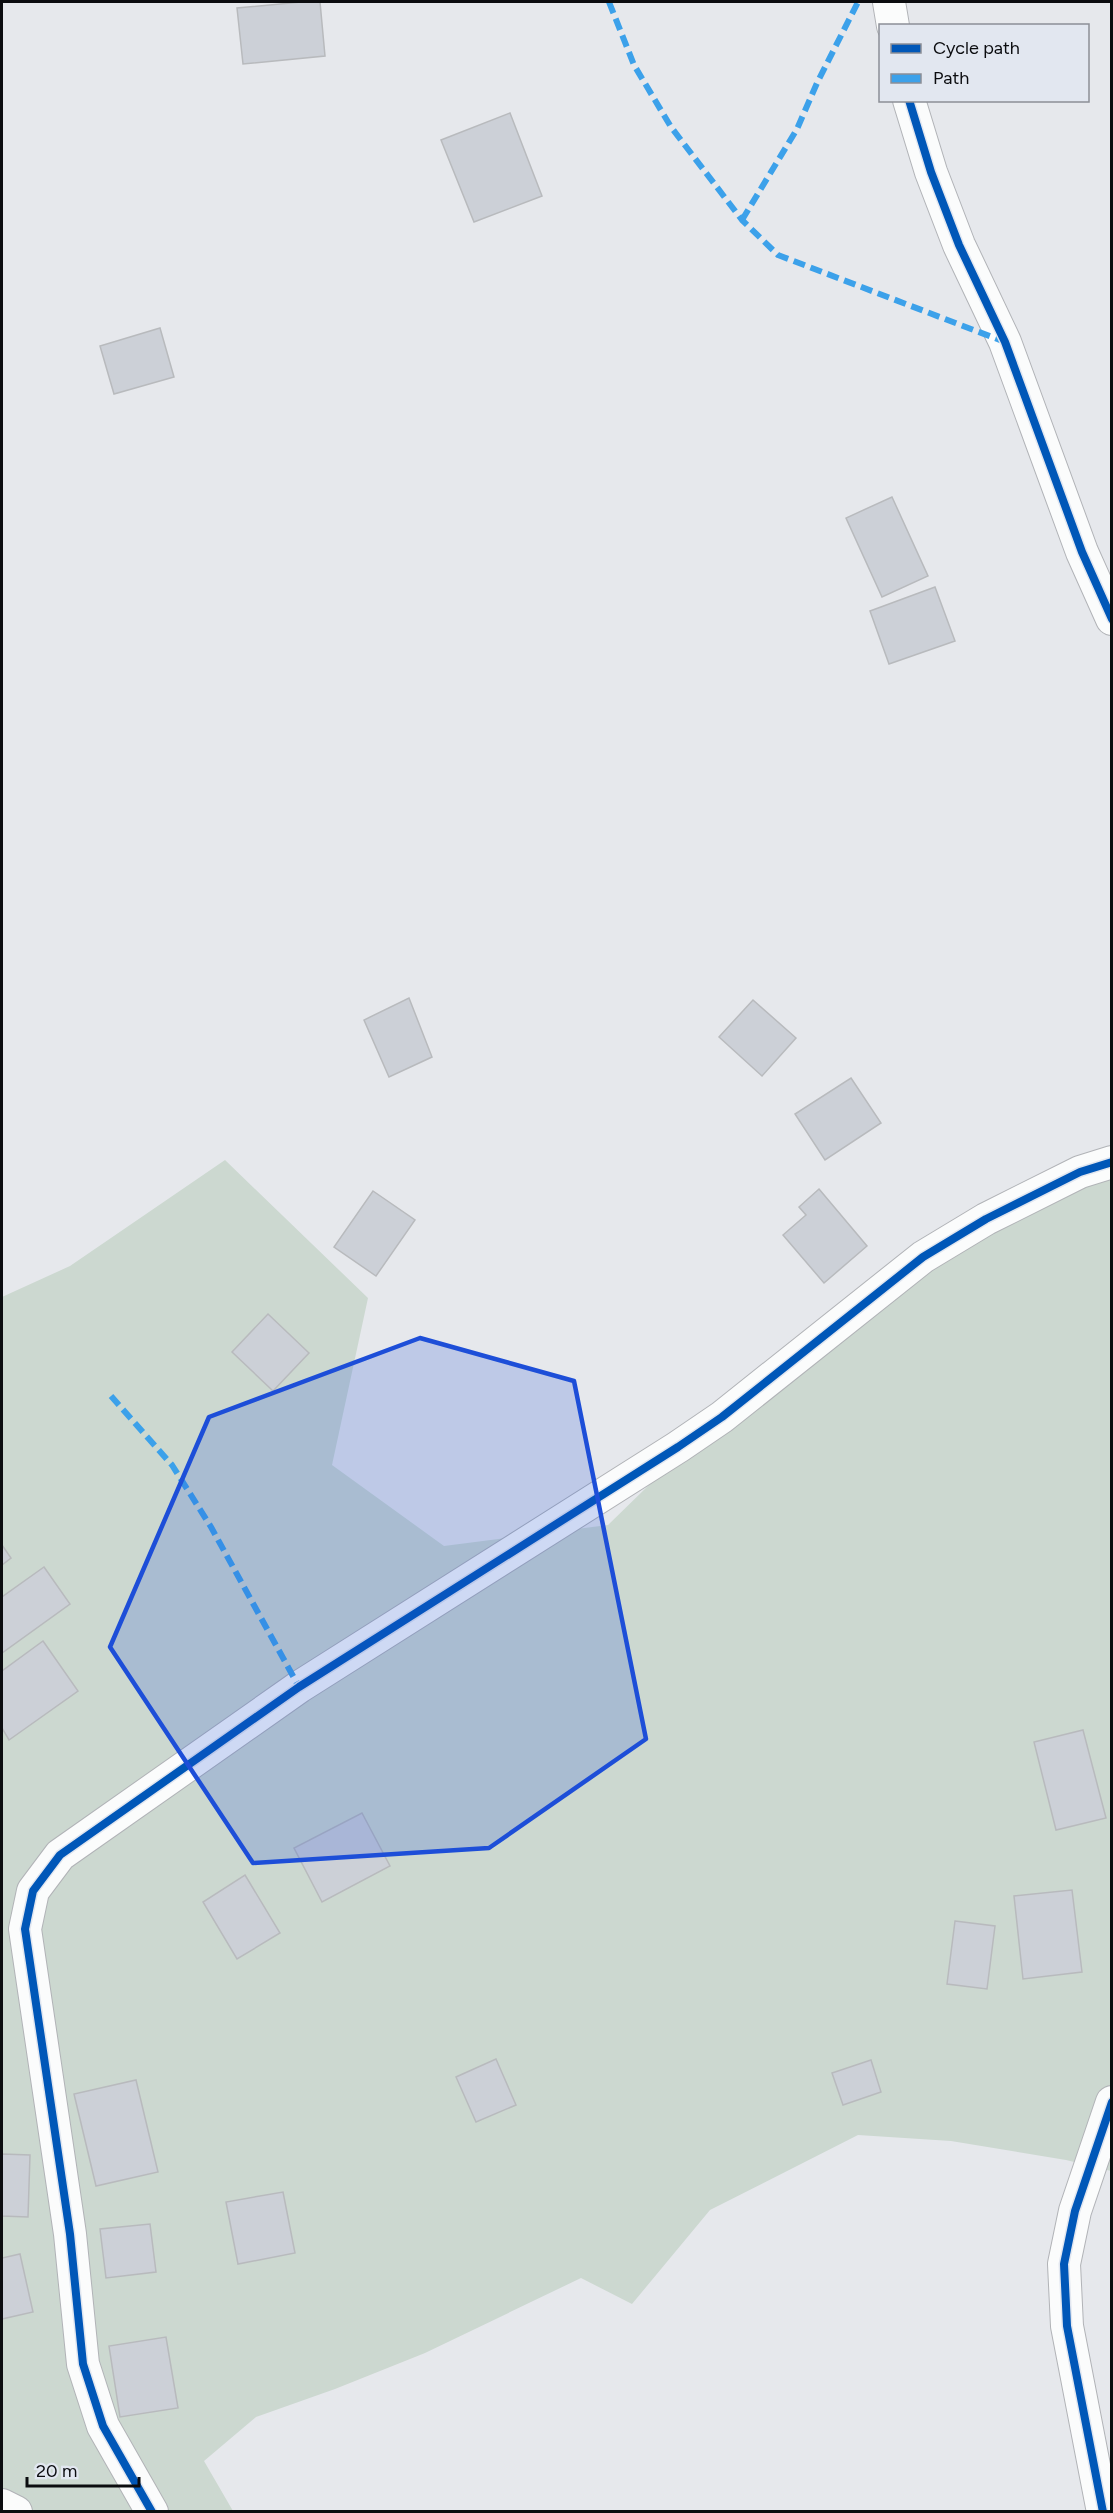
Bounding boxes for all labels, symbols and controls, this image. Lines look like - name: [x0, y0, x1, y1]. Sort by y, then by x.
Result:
- legend: [879, 24, 1089, 102]
- text: Cycle path: [933, 37, 1020, 59]
- text: Path: [933, 67, 969, 89]
- scale bar: [27, 2450, 140, 2488]
- text: 20 m: [36, 2460, 77, 2482]

